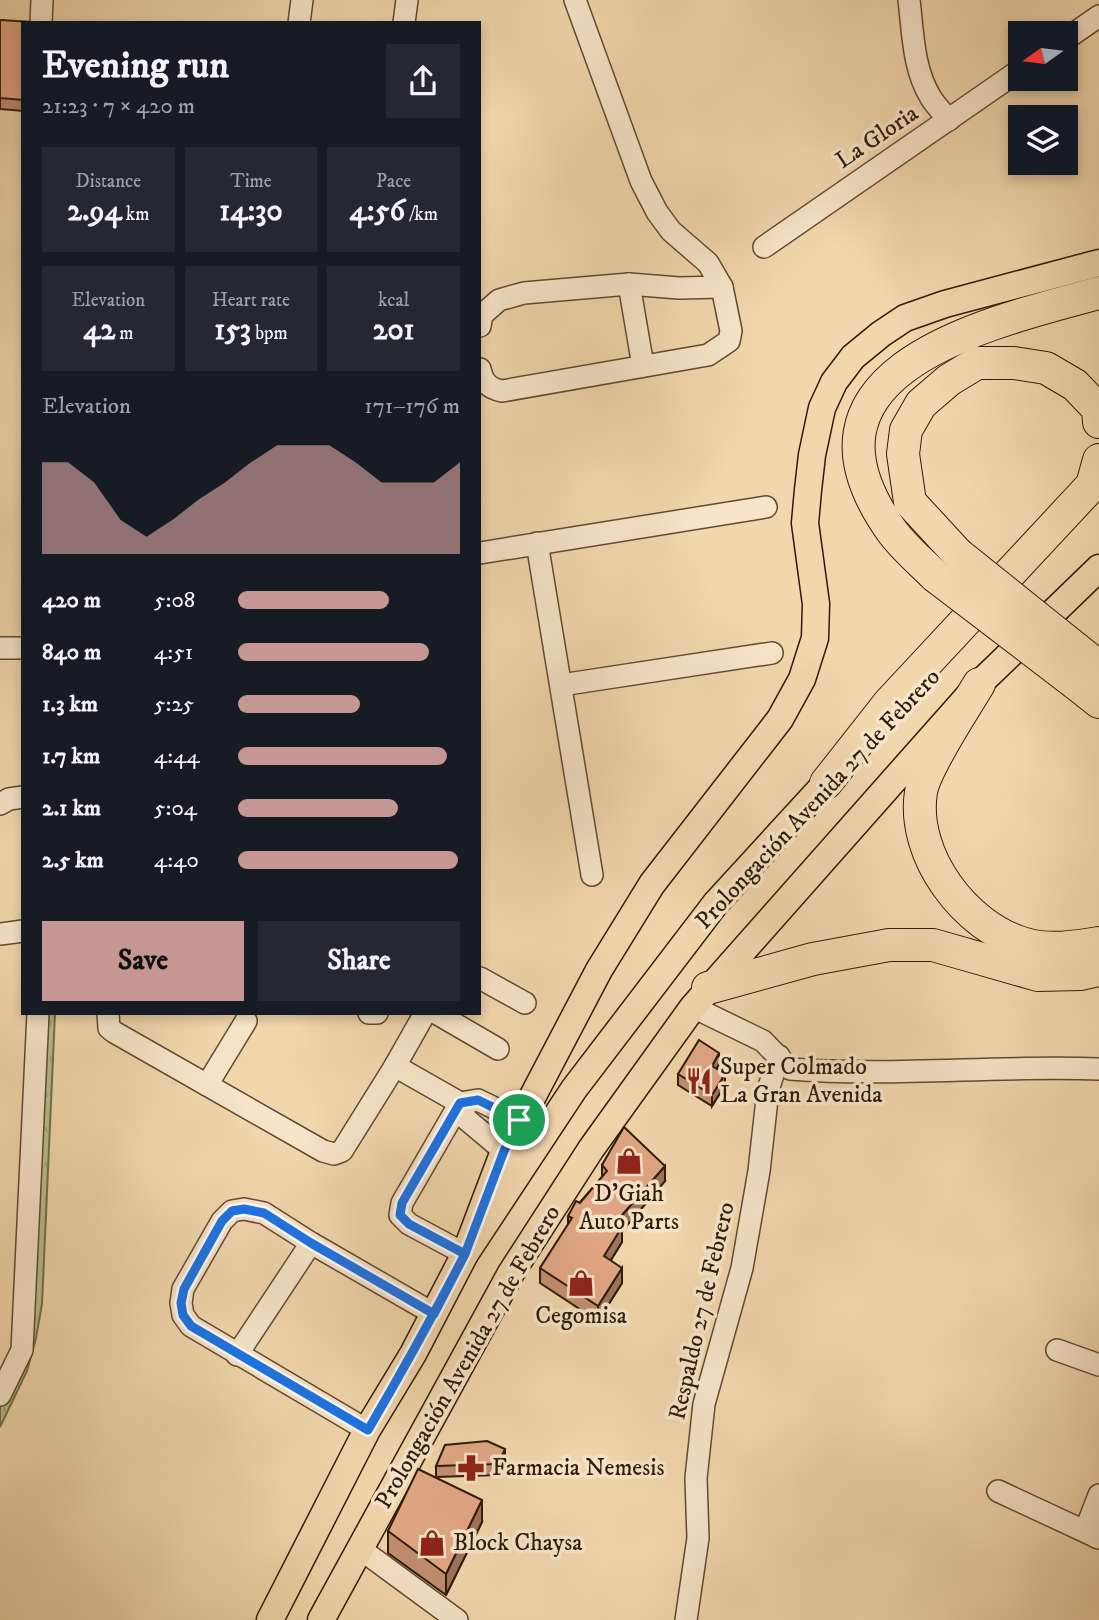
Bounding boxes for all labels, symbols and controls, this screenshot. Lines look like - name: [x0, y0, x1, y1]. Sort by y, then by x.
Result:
- north arrow: [1008, 21, 1078, 91]
- map controls: [1008, 21, 1078, 175]
- text: Evening run: [42, 42, 229, 90]
- button: share: [386, 44, 460, 118]
- text: 21:23 · 7 × 420 m: [42, 92, 195, 121]
- street label: La Gloria: [830, 98, 925, 176]
- button: layers: [1008, 105, 1078, 175]
- text: Distance: [76, 170, 141, 193]
- text: Time: [230, 170, 272, 193]
- text: Pace: [376, 170, 411, 193]
- text: 2.94: [67, 193, 122, 230]
- text: 14:30: [219, 193, 283, 230]
- text: 4:56: [349, 193, 405, 230]
- text: km: [122, 203, 149, 226]
- text: /km: [405, 203, 438, 226]
- text: Elevation: [72, 289, 145, 312]
- text: Heart rate: [212, 289, 290, 312]
- text: kcal: [378, 289, 409, 312]
- text: 42: [83, 312, 115, 349]
- text: 153: [214, 312, 251, 349]
- text: 201: [373, 312, 415, 349]
- text: m: [115, 322, 134, 345]
- text: bpm: [251, 322, 288, 345]
- text: Elevation: [42, 392, 131, 421]
- text: 171–176 m: [364, 392, 460, 421]
- text: 420 m: [42, 586, 101, 615]
- text: 5:08: [154, 586, 195, 615]
- text: 840 m: [42, 638, 101, 667]
- text: 4:51: [154, 638, 193, 667]
- street label: Prolongación Avenida 27 de Febrero: [689, 662, 947, 936]
- text: 1.3 km: [42, 690, 98, 719]
- text: 5:25: [154, 690, 194, 719]
- text: 1.7 km: [42, 742, 100, 771]
- text: 4:44: [154, 742, 200, 771]
- text: 2.1 km: [42, 794, 101, 823]
- text: 5:04: [154, 794, 197, 823]
- text: 2.5 km: [42, 846, 104, 875]
- text: 4:40: [154, 846, 199, 875]
- button: Save: [42, 921, 244, 1001]
- button: Share: [258, 921, 460, 1001]
- place label: Super Colmado La Gran Avenida: [720, 1052, 883, 1110]
- restaurant icon: Super Colmado La Gran Avenida: [684, 1066, 714, 1096]
- pin: [489, 1090, 549, 1150]
- icon: arrive: [500, 1101, 538, 1139]
- shop icon: D'Giah Auto Parts: [614, 1146, 644, 1176]
- place label: D'Giah Auto Parts: [579, 1179, 679, 1237]
- street label: Respaldo 27 de Febrero: [662, 1199, 742, 1423]
- street label: Prolongación Avenida 27 de Febrero: [369, 1200, 567, 1514]
- shop icon: Cegomisa: [566, 1268, 596, 1298]
- place label: Cegomisa: [535, 1301, 628, 1331]
- pharmacy icon: Farmacia Nemesis: [456, 1453, 486, 1483]
- place label: Farmacia Nemesis: [492, 1453, 665, 1483]
- shop icon: Block Chaysa: [417, 1528, 447, 1558]
- place label: Block Chaysa: [453, 1528, 583, 1558]

